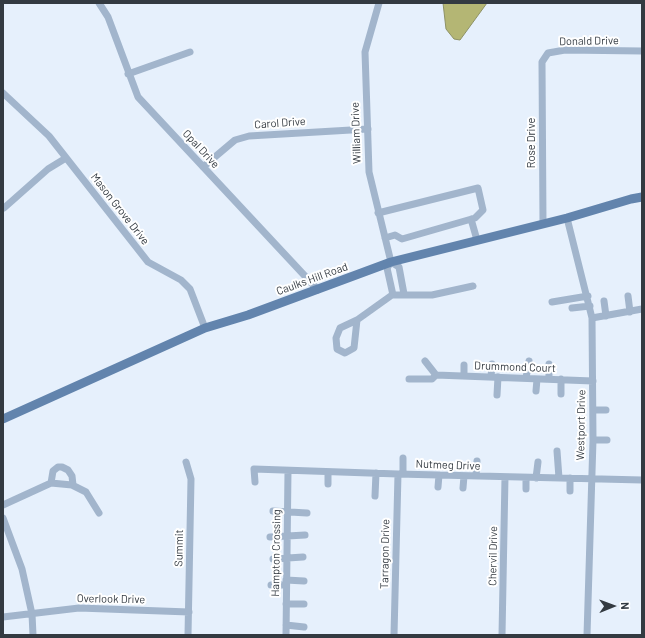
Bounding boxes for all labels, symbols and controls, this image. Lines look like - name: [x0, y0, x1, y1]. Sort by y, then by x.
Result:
- street label: Donald Drive: [559, 34, 619, 48]
- street label: William Drive: [348, 102, 364, 164]
- street label: Carol Drive: [254, 115, 306, 131]
- street label: Rose Drive: [524, 118, 538, 168]
- street label: Opal Drive: [180, 127, 222, 171]
- street label: Mason Grove Drive: [88, 171, 152, 247]
- street label: Caulks Hill Road: [274, 260, 350, 298]
- street label: Drummond Court: [474, 359, 556, 375]
- street label: Westport Drive: [574, 389, 588, 461]
- street label: Nutmeg Drive: [415, 457, 481, 473]
- street label: Hampton Crossing: [269, 509, 283, 597]
- street label: Tarragon Drive: [378, 519, 392, 589]
- street label: Chervil Drive: [486, 526, 500, 586]
- street label: Summit: [172, 529, 186, 567]
- north arrow: [593, 586, 633, 626]
- street label: Overlook Drive: [77, 592, 145, 606]
- text: N: [619, 602, 632, 610]

